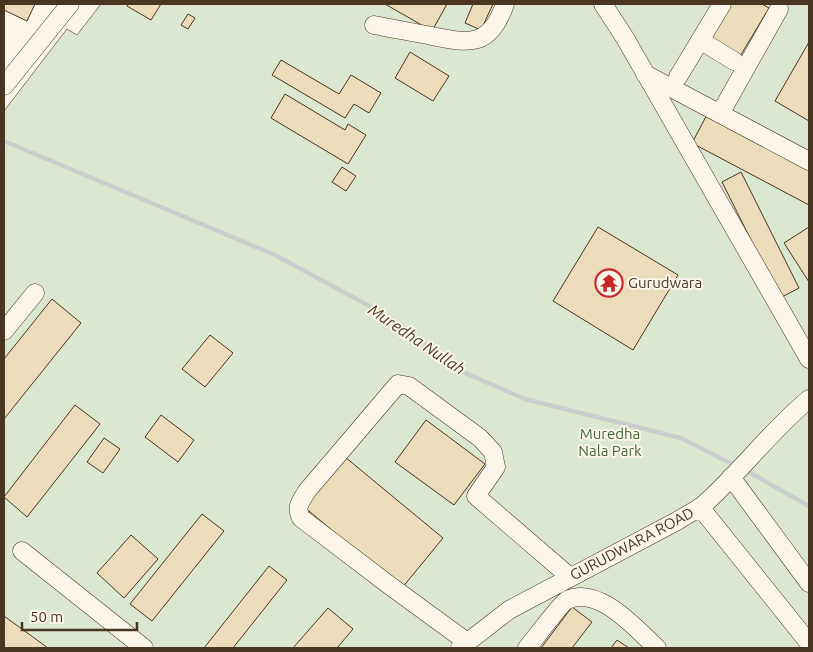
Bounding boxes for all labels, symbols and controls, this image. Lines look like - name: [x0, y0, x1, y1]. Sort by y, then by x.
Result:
- temple icon: Gurudwara: [594, 268, 624, 298]
- place label: Gurudwara: [628, 274, 702, 291]
- water label: Muredha Nullah: [365, 300, 469, 378]
- park label: Muredha Nala Park: [578, 425, 642, 459]
- street label: GURUDWARA ROAD: [567, 504, 697, 583]
- scale bar: [22, 600, 138, 632]
- text: 50 m: [30, 608, 63, 625]

